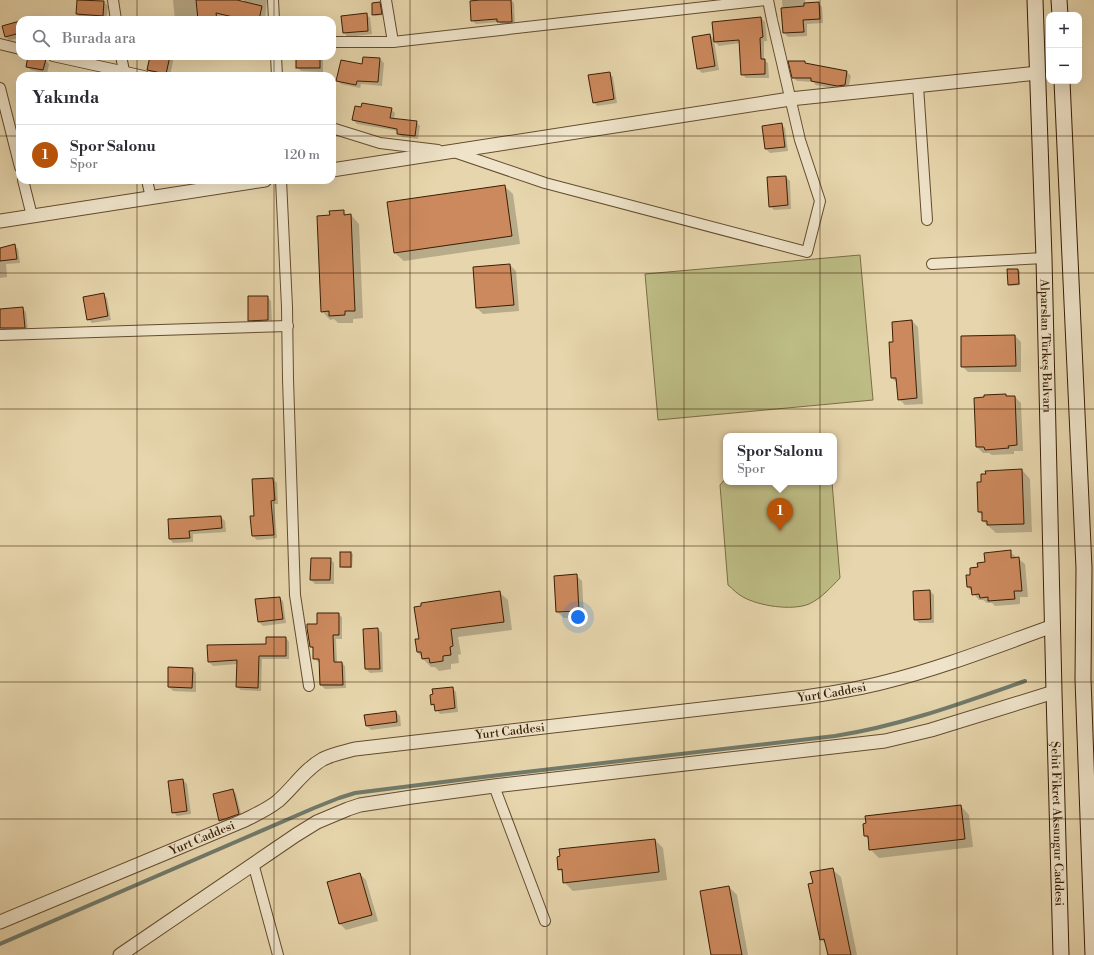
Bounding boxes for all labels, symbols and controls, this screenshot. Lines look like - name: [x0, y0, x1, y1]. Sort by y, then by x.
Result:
- map controls: [1046, 12, 1082, 84]
- button: +: [1046, 12, 1082, 48]
- search box: [16, 16, 336, 60]
- icon: search: [30, 27, 52, 49]
- text: Burada ara: [62, 29, 136, 48]
- button: −: [1046, 48, 1082, 84]
- text: Yakında: [32, 87, 99, 109]
- text: Spor Salonu: [70, 137, 156, 156]
- text: 1: [42, 147, 48, 163]
- text: 120 m: [284, 147, 320, 163]
- text: Spor: [70, 156, 98, 172]
- street label: Alparslan Türkeş Bulvarı: [1036, 278, 1055, 413]
- popup: [723, 433, 837, 485]
- text: Spor Salonu: [737, 442, 823, 461]
- text: Spor: [737, 461, 765, 477]
- pin: 1: [767, 498, 793, 531]
- your location: [568, 607, 588, 627]
- street label: Yurt Caddesi: [796, 680, 868, 706]
- street label: Yurt Caddesi: [474, 720, 546, 743]
- street label: Şehit Fikret Aksungur Caddesi: [1047, 741, 1067, 906]
- street label: Yurt Caddesi: [166, 818, 237, 859]

